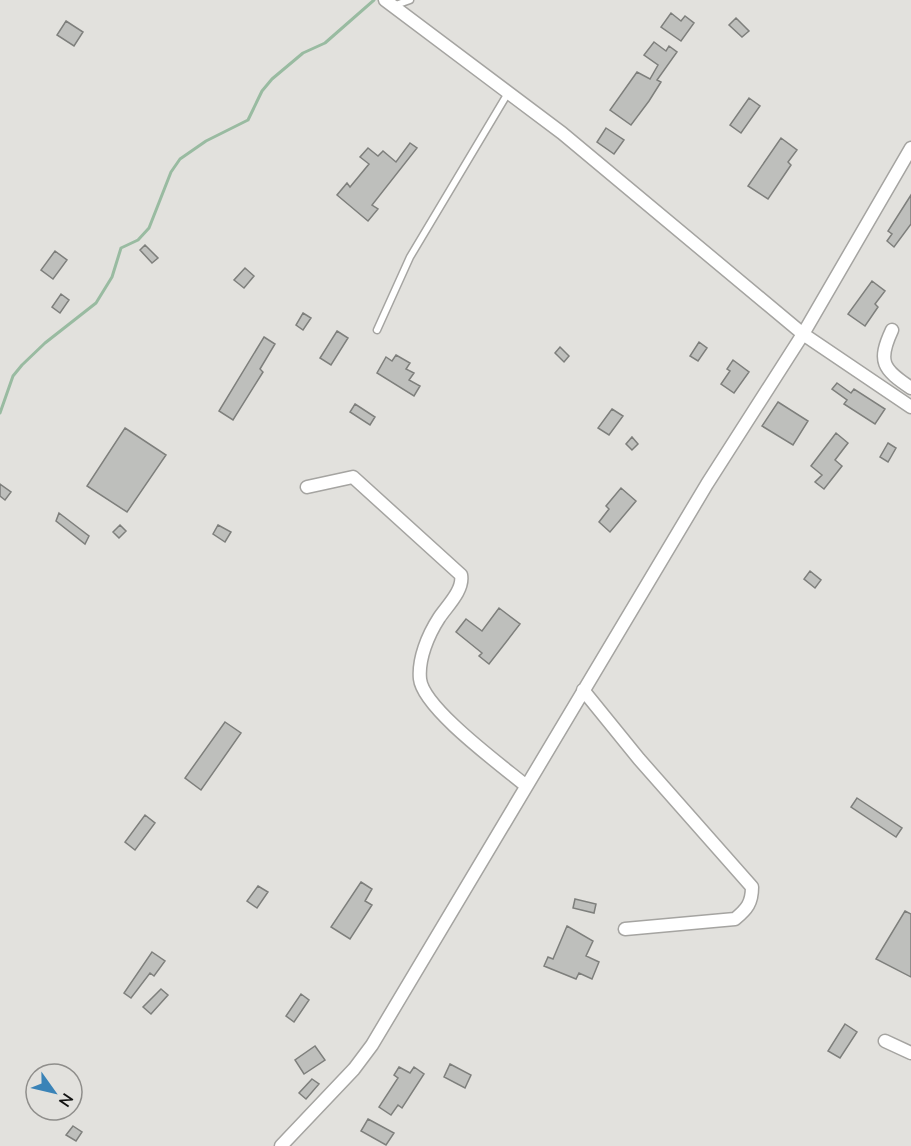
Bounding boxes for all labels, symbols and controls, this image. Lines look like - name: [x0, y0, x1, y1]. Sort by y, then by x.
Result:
- north arrow: [24, 1062, 84, 1122]
- text: N: [53, 1089, 78, 1111]

